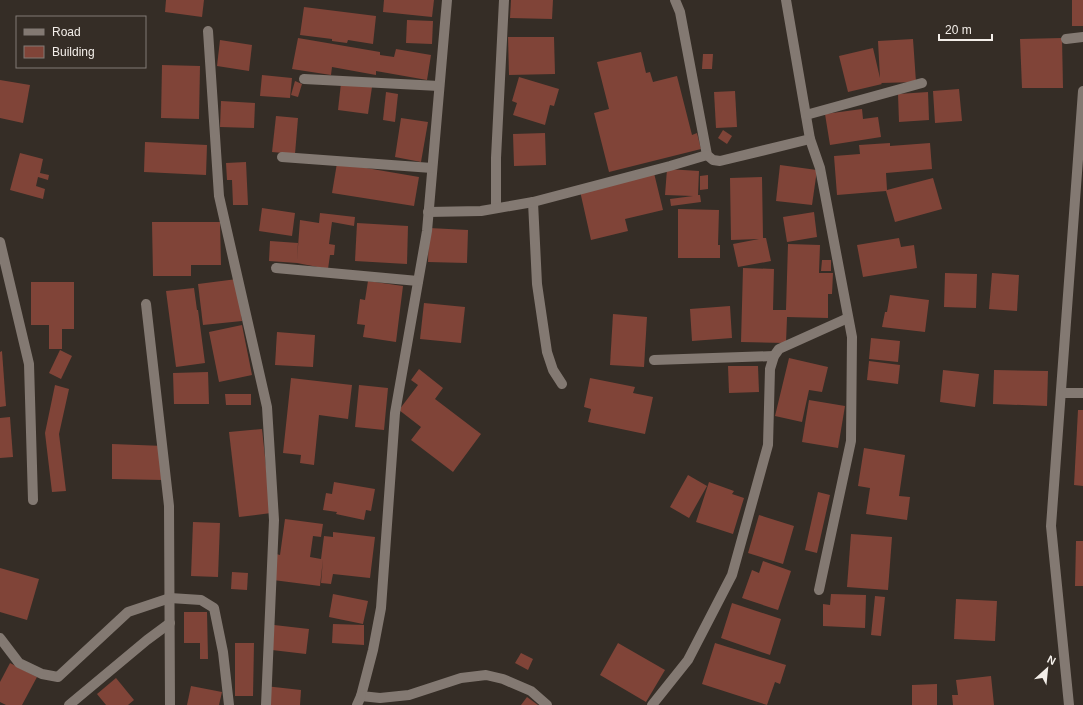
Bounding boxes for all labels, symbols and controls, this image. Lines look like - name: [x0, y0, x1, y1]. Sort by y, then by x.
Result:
- legend: [16, 16, 146, 68]
- scale bar: [939, 16, 992, 42]
- text: 20 m: [945, 23, 972, 37]
- text: Road: [52, 25, 81, 39]
- text: Building: [52, 45, 95, 59]
- north arrow: [1027, 649, 1067, 689]
- text: N: [1045, 653, 1058, 667]

